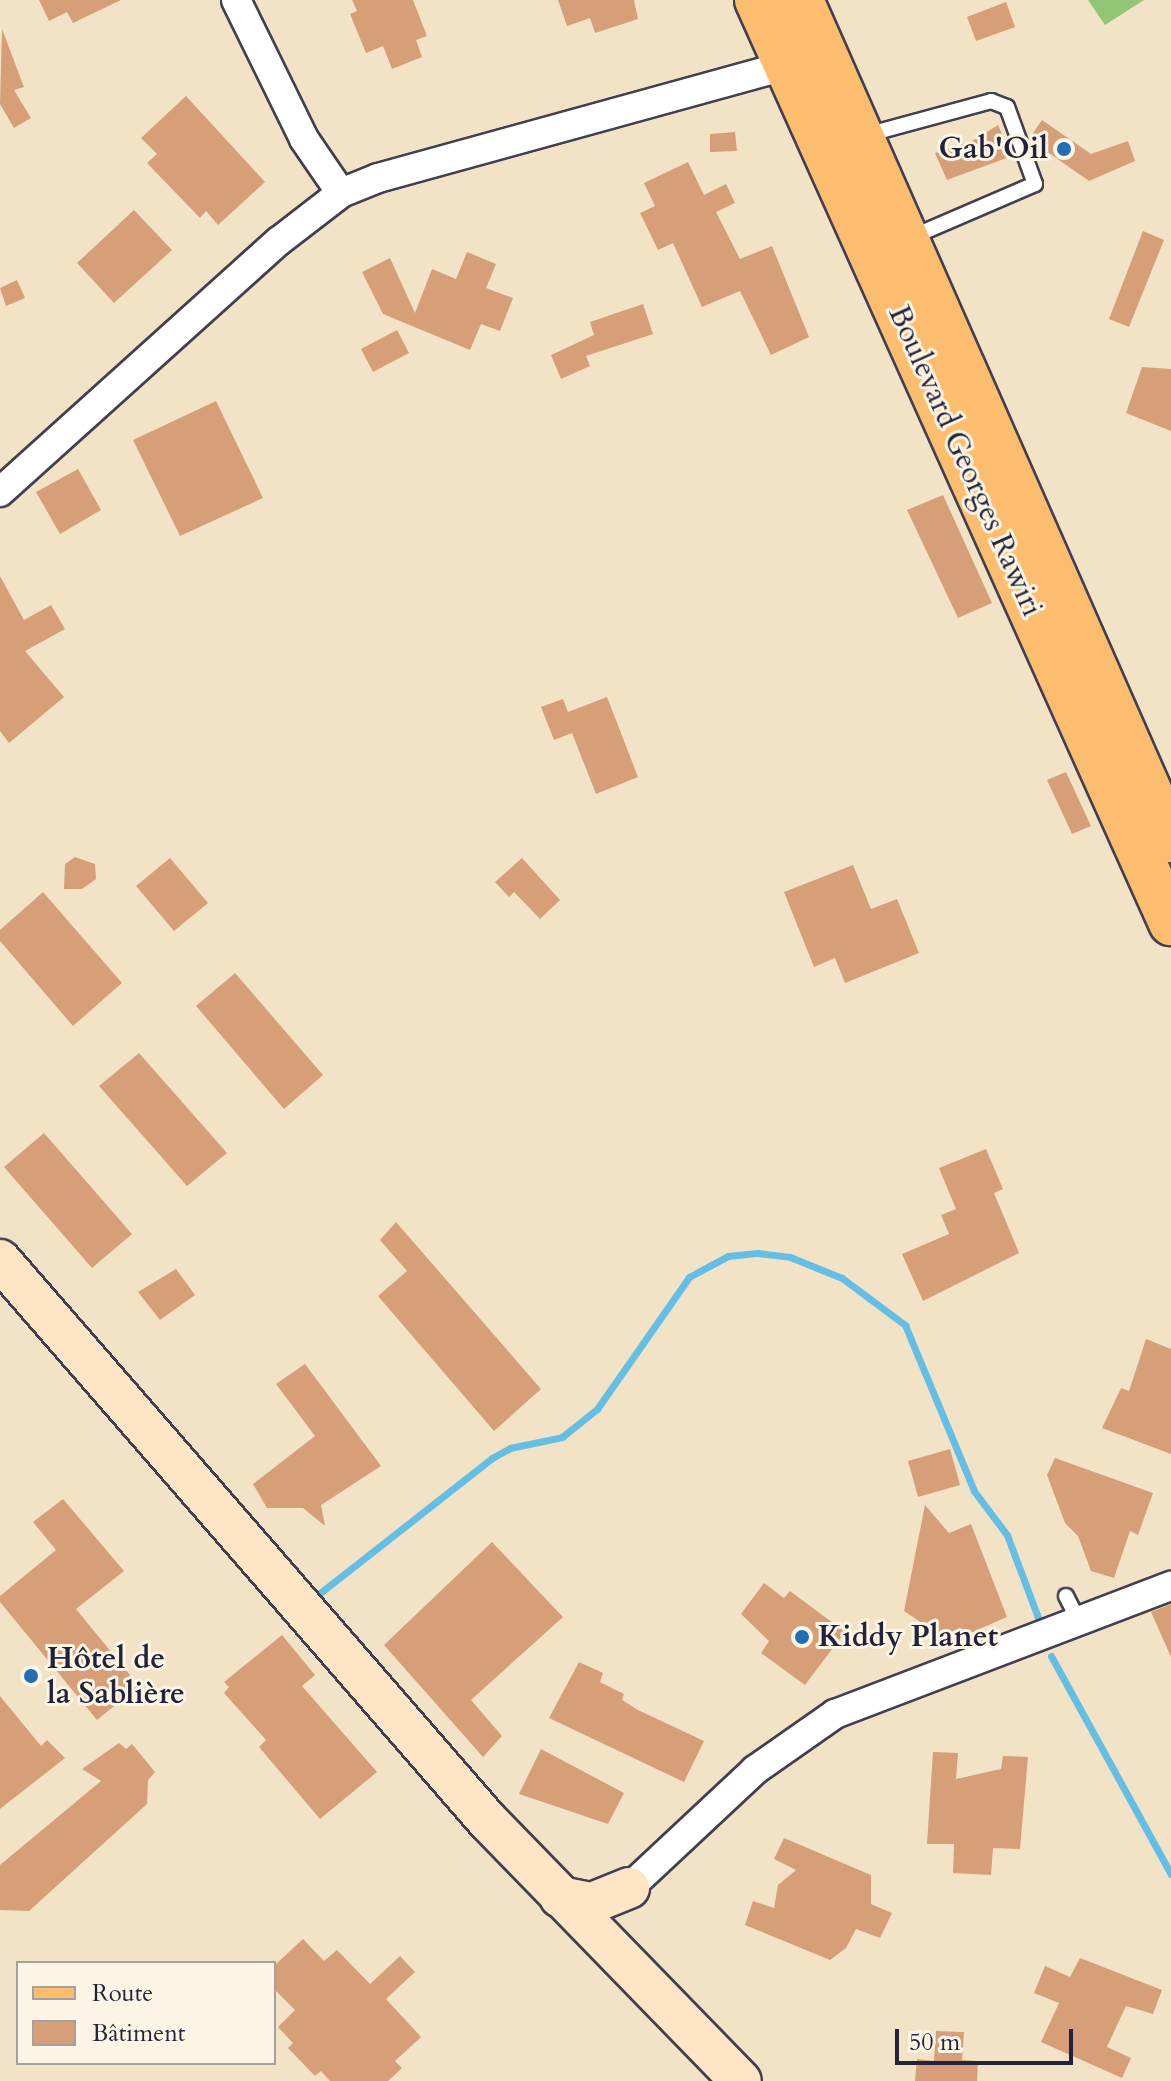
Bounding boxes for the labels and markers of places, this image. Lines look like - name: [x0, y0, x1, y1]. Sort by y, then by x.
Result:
- place label: Gab'Oil: [939, 131, 1048, 167]
- marker: Gab'Oil: [1055, 140, 1073, 158]
- place label: Kiddy Planet: [818, 1619, 998, 1655]
- marker: Kiddy Planet: [793, 1628, 811, 1646]
- place label: Hôtel de la Sablière: [47, 1641, 185, 1712]
- marker: Hôtel de la Sablière: [22, 1667, 40, 1685]

